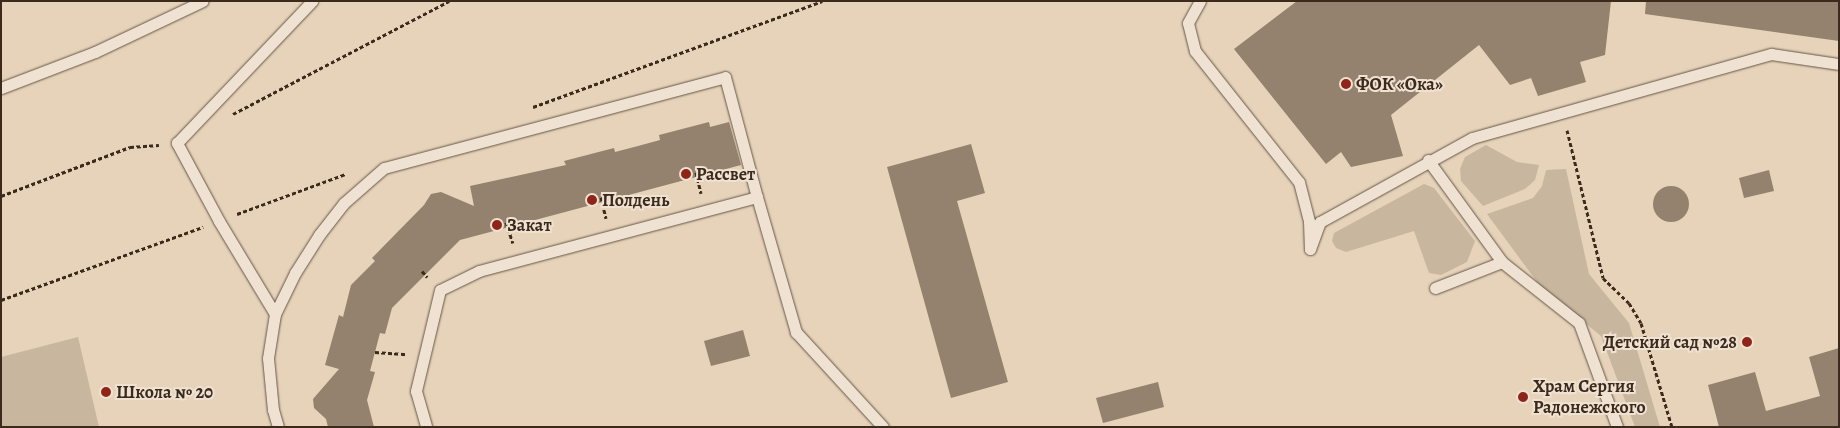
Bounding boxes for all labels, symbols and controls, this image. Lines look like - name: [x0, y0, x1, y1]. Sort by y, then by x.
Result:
- place label: ФОК «Ока»: [1356, 73, 1443, 95]
- marker: ФОК «Ока»: [1340, 78, 1352, 90]
- place label: Рассвет: [696, 163, 755, 185]
- marker: Рассвет: [680, 168, 692, 180]
- place label: Полдень: [602, 189, 669, 211]
- marker: Полдень: [586, 194, 598, 206]
- place label: Закат: [507, 214, 552, 236]
- marker: Закат: [491, 219, 503, 231]
- place label: Детский сад №28: [1603, 331, 1737, 353]
- marker: Детский сад №28: [1741, 336, 1753, 348]
- place label: Храм Сергия Радонежского: [1533, 376, 1646, 418]
- place label: Школа № 20: [116, 381, 213, 403]
- marker: Школа № 20: [100, 386, 112, 398]
- marker: Храм Сергия Радонежского: [1517, 391, 1529, 403]

